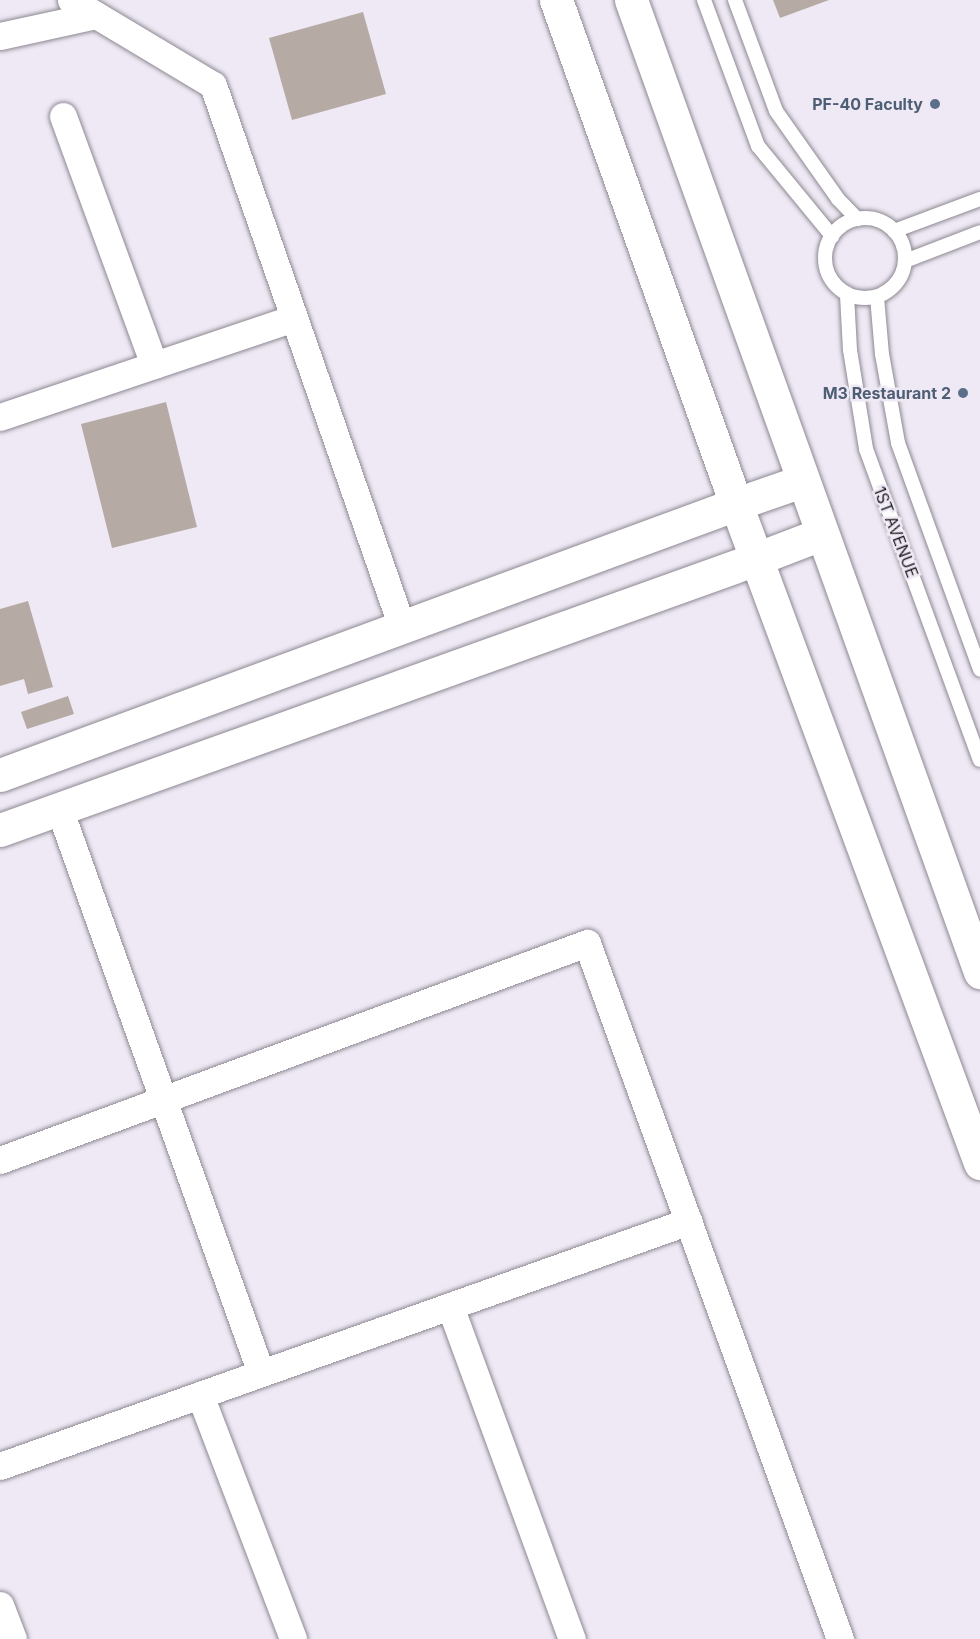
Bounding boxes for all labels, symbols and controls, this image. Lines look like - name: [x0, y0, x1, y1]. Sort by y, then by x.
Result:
- place label: PF-40 Faculty: [812, 94, 923, 114]
- marker: PF-40 Faculty: [928, 97, 942, 111]
- place label: M3 Restaurant 2: [823, 383, 951, 403]
- marker: M3 Restaurant 2: [956, 386, 970, 400]
- street label: 1ST AVENUE: [870, 484, 922, 580]

